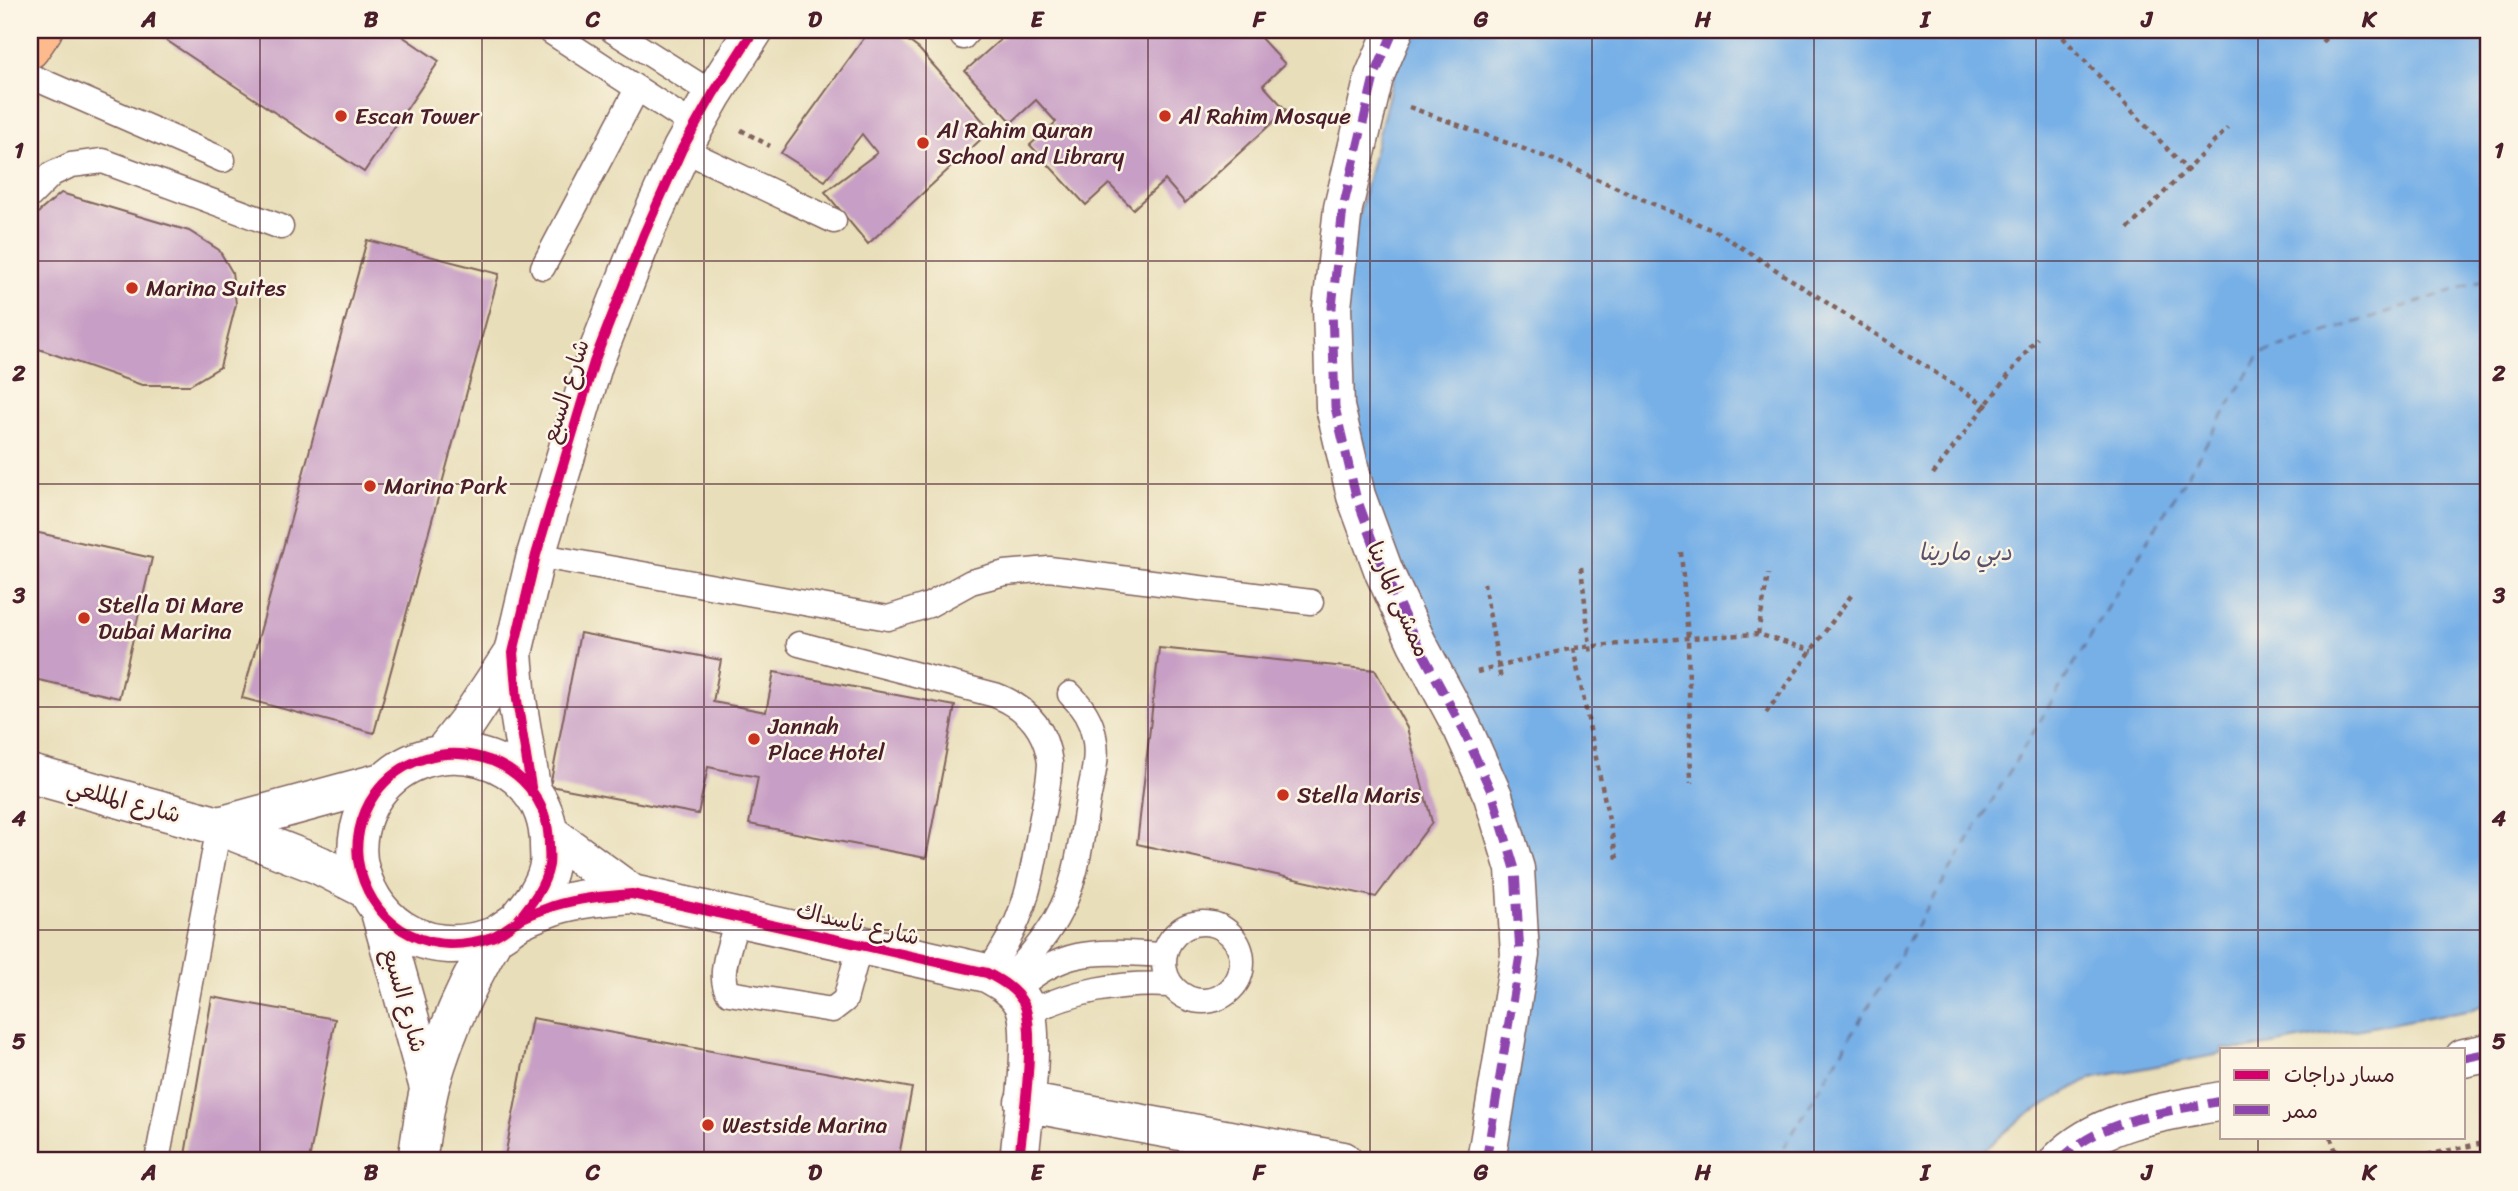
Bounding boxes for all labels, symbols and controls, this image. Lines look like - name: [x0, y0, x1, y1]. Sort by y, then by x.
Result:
- text: A: [140, 0, 157, 40]
- text: B: [364, 0, 379, 40]
- text: C: [585, 0, 601, 40]
- text: D: [808, 0, 823, 40]
- text: E: [1031, 0, 1046, 40]
- text: F: [1252, 0, 1267, 40]
- text: G: [1473, 0, 1489, 40]
- text: H: [1694, 0, 1712, 40]
- text: I: [1919, 0, 1931, 40]
- text: J: [2140, 0, 2154, 40]
- text: K: [2361, 0, 2378, 40]
- place label: Escan Tower: [355, 96, 480, 137]
- place label: Al Rahim Mosque: [1178, 96, 1351, 137]
- marker: Escan Tower: [333, 108, 349, 124]
- marker: Al Rahim Mosque: [1157, 108, 1173, 124]
- place label: Al Rahim Quran School and Library: [936, 110, 1125, 177]
- text: 1: [14, 130, 24, 171]
- text: 1: [2494, 130, 2504, 171]
- marker: Al Rahim Quran School and Library: [915, 135, 931, 151]
- place label: Marina Suites: [146, 268, 286, 309]
- marker: Marina Suites: [124, 280, 140, 296]
- street label: شارع السبع: [529, 334, 602, 449]
- text: 2: [11, 353, 26, 394]
- text: 2: [2491, 353, 2506, 394]
- place label: Marina Park: [384, 466, 508, 507]
- marker: Marina Park: [362, 478, 378, 494]
- water label: دبي مارينا: [1918, 531, 2012, 573]
- street label: ممشى المارينا: [1355, 534, 1442, 664]
- text: 3: [12, 575, 26, 616]
- text: 3: [2492, 575, 2506, 616]
- place label: Stella Di Mare Dubai Marina: [98, 585, 244, 652]
- marker: Stella Di Mare Dubai Marina: [76, 610, 92, 626]
- place label: Jannah Place Hotel: [767, 706, 885, 773]
- marker: Jannah Place Hotel: [746, 731, 762, 747]
- street label: شارع المللعي: [62, 766, 186, 835]
- place label: Stella Maris: [1297, 775, 1421, 816]
- marker: Stella Maris: [1275, 787, 1291, 803]
- text: 4: [11, 798, 27, 839]
- text: 4: [2491, 798, 2507, 839]
- street label: شارع ناسداك: [792, 889, 924, 958]
- street label: شارع السبع: [370, 943, 439, 1057]
- text: 5: [12, 1021, 26, 1062]
- text: 5: [2492, 1021, 2506, 1062]
- legend: [2220, 1048, 2466, 1138]
- text: مسار دراجات: [2284, 1056, 2395, 1094]
- text: ممر: [2282, 1092, 2318, 1130]
- place label: Westside Marina: [722, 1105, 888, 1146]
- marker: Westside Marina: [700, 1117, 716, 1133]
- text: A: [140, 1152, 157, 1191]
- text: B: [364, 1152, 379, 1191]
- text: C: [585, 1152, 601, 1191]
- text: D: [808, 1152, 823, 1191]
- text: E: [1031, 1152, 1046, 1191]
- text: F: [1252, 1152, 1267, 1191]
- text: G: [1473, 1152, 1489, 1191]
- text: H: [1694, 1152, 1712, 1191]
- text: I: [1919, 1152, 1931, 1191]
- text: J: [2140, 1152, 2154, 1191]
- text: K: [2361, 1152, 2378, 1191]

